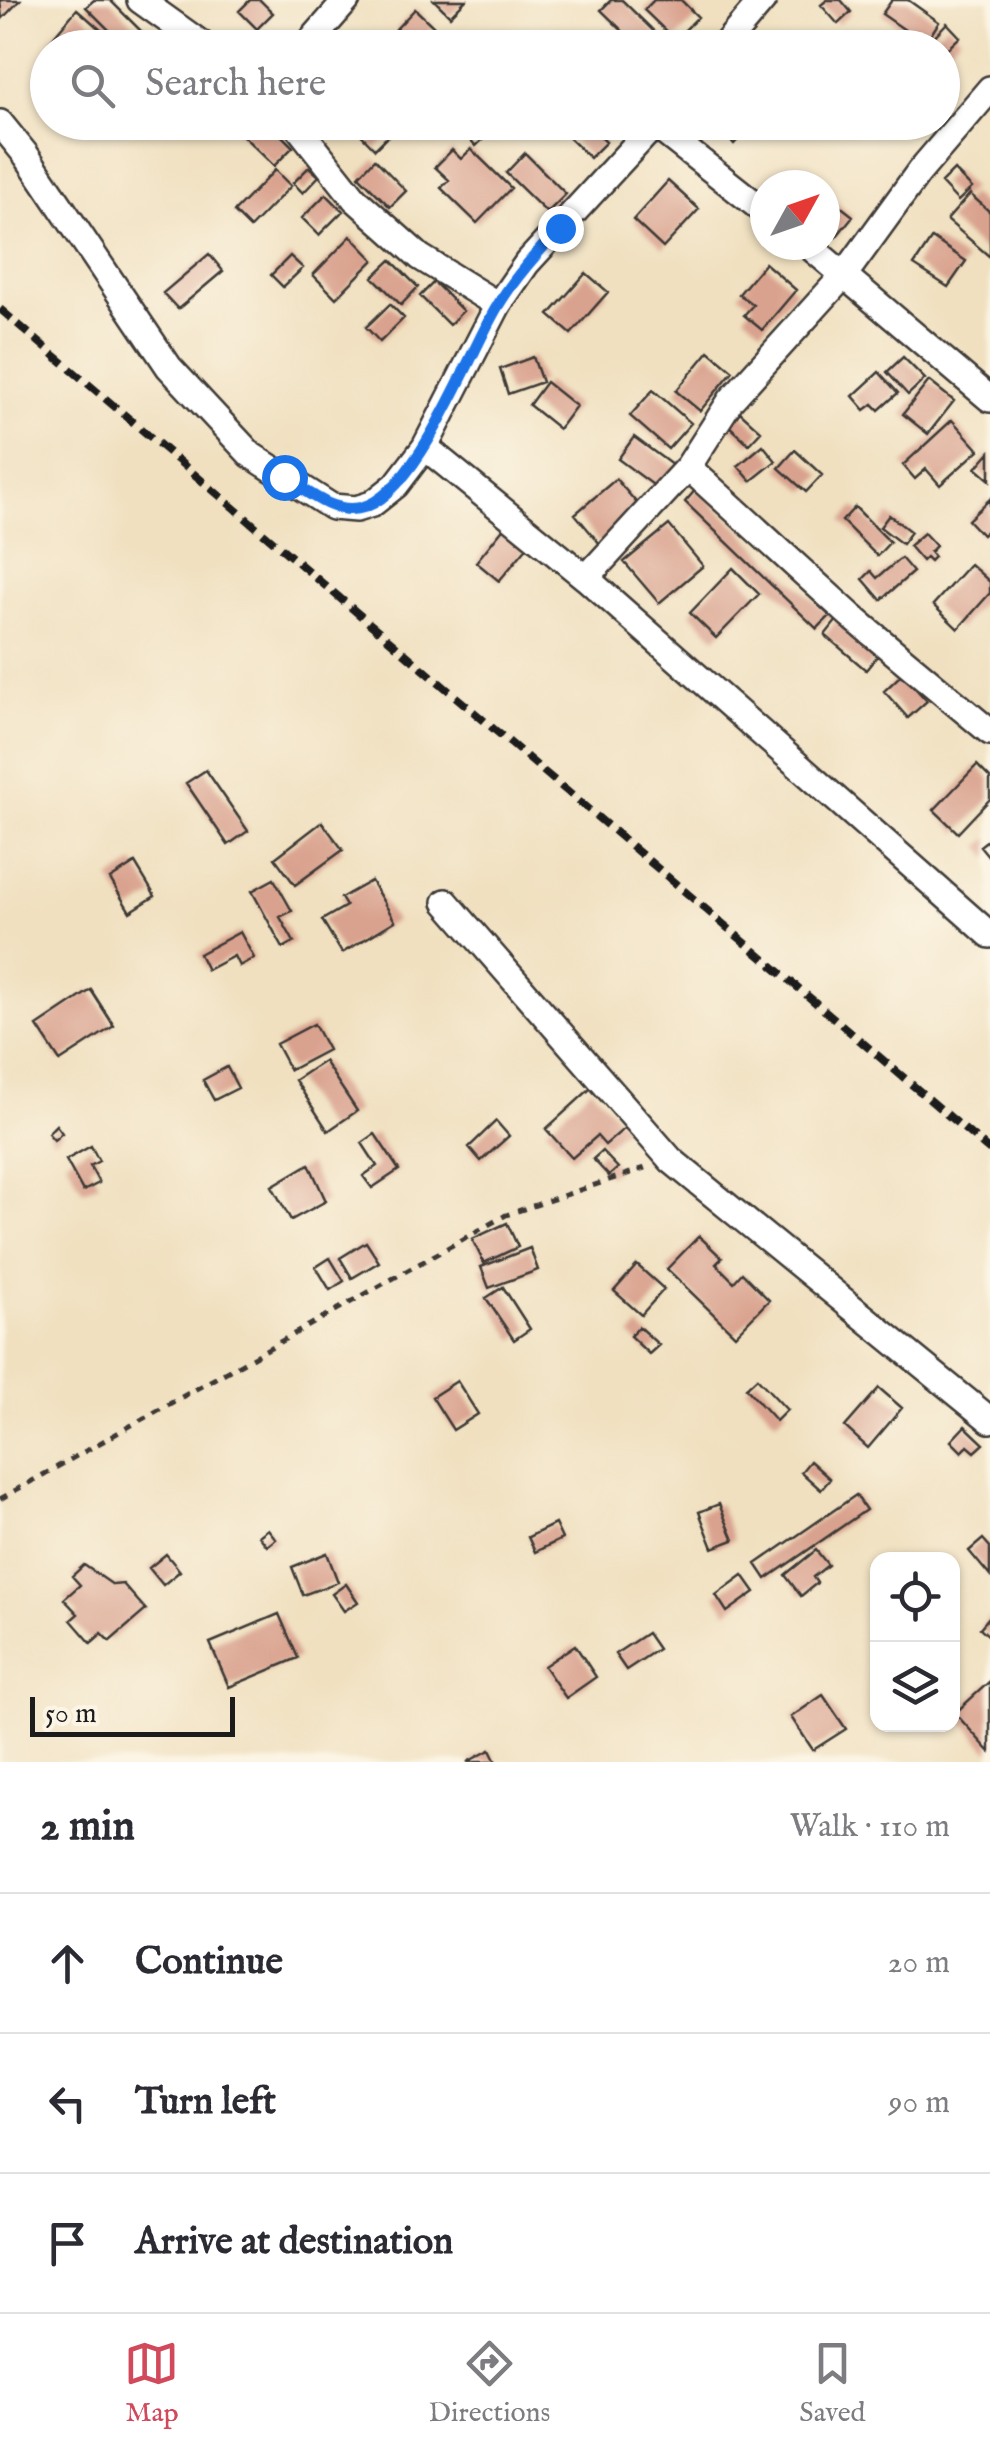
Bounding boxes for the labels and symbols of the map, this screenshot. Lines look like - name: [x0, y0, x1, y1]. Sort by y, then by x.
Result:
- north arrow: [750, 170, 840, 260]
- route end: [538, 206, 584, 252]
- route start: [262, 455, 308, 501]
- scale bar: [30, 1692, 235, 1736]

